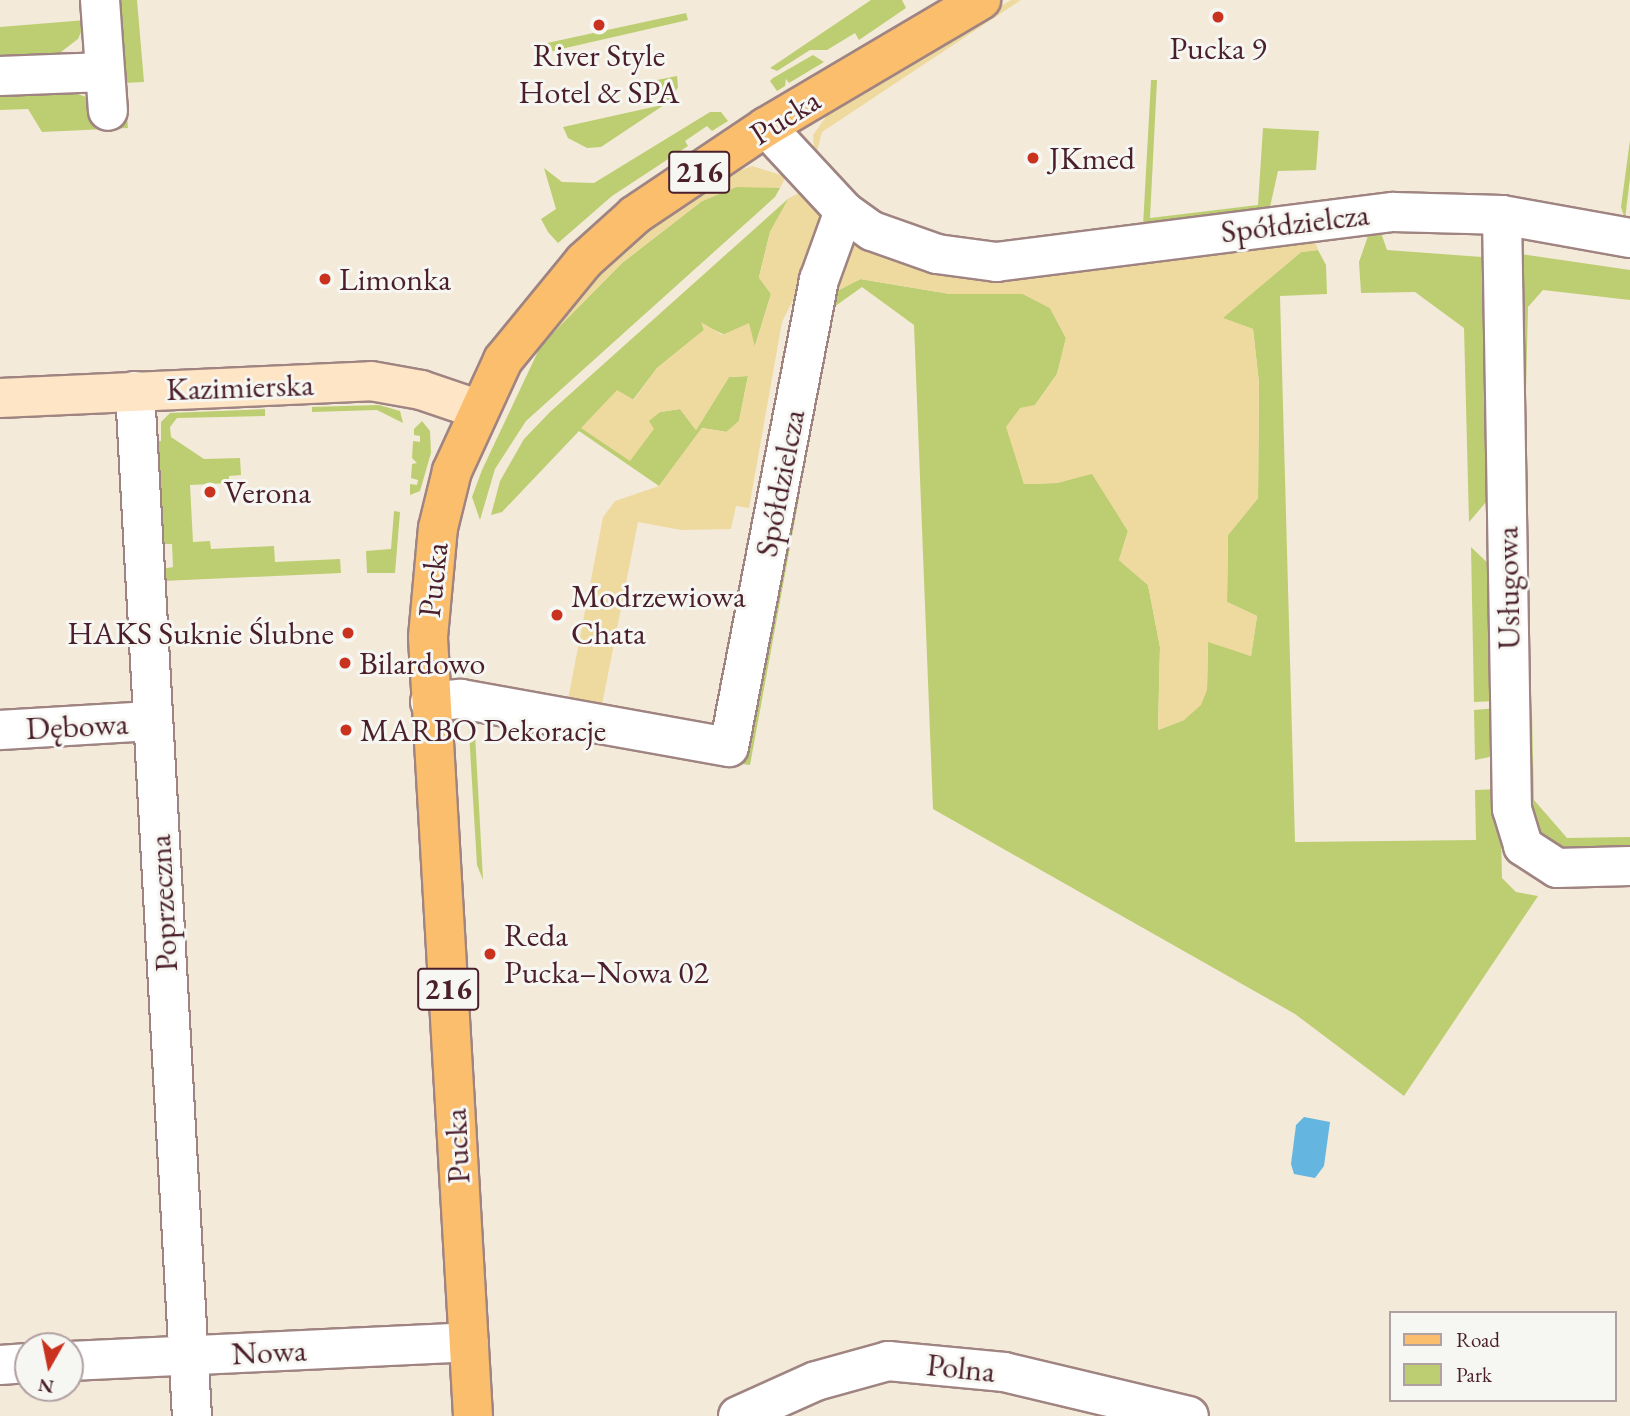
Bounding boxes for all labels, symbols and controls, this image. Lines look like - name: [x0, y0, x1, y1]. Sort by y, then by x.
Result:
- marker: Pucka 9: [1210, 9, 1226, 25]
- marker: River Style Hotel & SPA: [591, 17, 607, 33]
- place label: Pucka 9: [1169, 29, 1267, 67]
- place label: River Style Hotel & SPA: [519, 37, 679, 112]
- street label: Pucka: [743, 81, 827, 153]
- place label: JKmed: [1049, 139, 1135, 177]
- road number: 216: [668, 146, 730, 198]
- marker: JKmed: [1023, 148, 1043, 168]
- street label: Spółdzielcza: [1219, 195, 1371, 251]
- place label: Limonka: [339, 260, 451, 298]
- marker: Limonka: [317, 271, 333, 287]
- street label: Kazimierska: [165, 365, 315, 409]
- street label: Spółdzielcza: [747, 406, 813, 560]
- place label: Verona: [224, 473, 311, 511]
- marker: Verona: [202, 484, 218, 500]
- street label: Usługowa: [1488, 526, 1528, 650]
- street label: Pucka: [410, 541, 456, 619]
- place label: Modrzewiowa Chata: [571, 578, 746, 653]
- marker: Modrzewiowa Chata: [549, 607, 565, 623]
- place label: HAKS Suknie Ślubne: [67, 614, 334, 652]
- marker: HAKS Suknie Ślubne: [340, 625, 356, 641]
- place label: Bilardowo: [359, 644, 485, 682]
- marker: Bilardowo: [337, 655, 353, 671]
- street label: Dębowa: [25, 704, 129, 748]
- place label: MARBO Dekoracje: [360, 711, 606, 749]
- marker: MARBO Dekoracje: [338, 722, 354, 738]
- street label: Poprzeczna: [140, 833, 186, 973]
- place label: Reda Pucka–Nowa 02: [504, 917, 709, 992]
- marker: Reda Pucka–Nowa 02: [482, 946, 498, 962]
- road number: 216: [416, 962, 480, 1015]
- street label: Pucka: [436, 1107, 478, 1185]
- legend: [1388, 1311, 1616, 1402]
- text: Road: [1456, 1326, 1500, 1353]
- street label: Nowa: [231, 1331, 307, 1373]
- north arrow: [14, 1332, 84, 1402]
- street label: Polna: [925, 1345, 997, 1391]
- text: Park: [1456, 1361, 1492, 1388]
- text: N: [36, 1373, 55, 1400]

